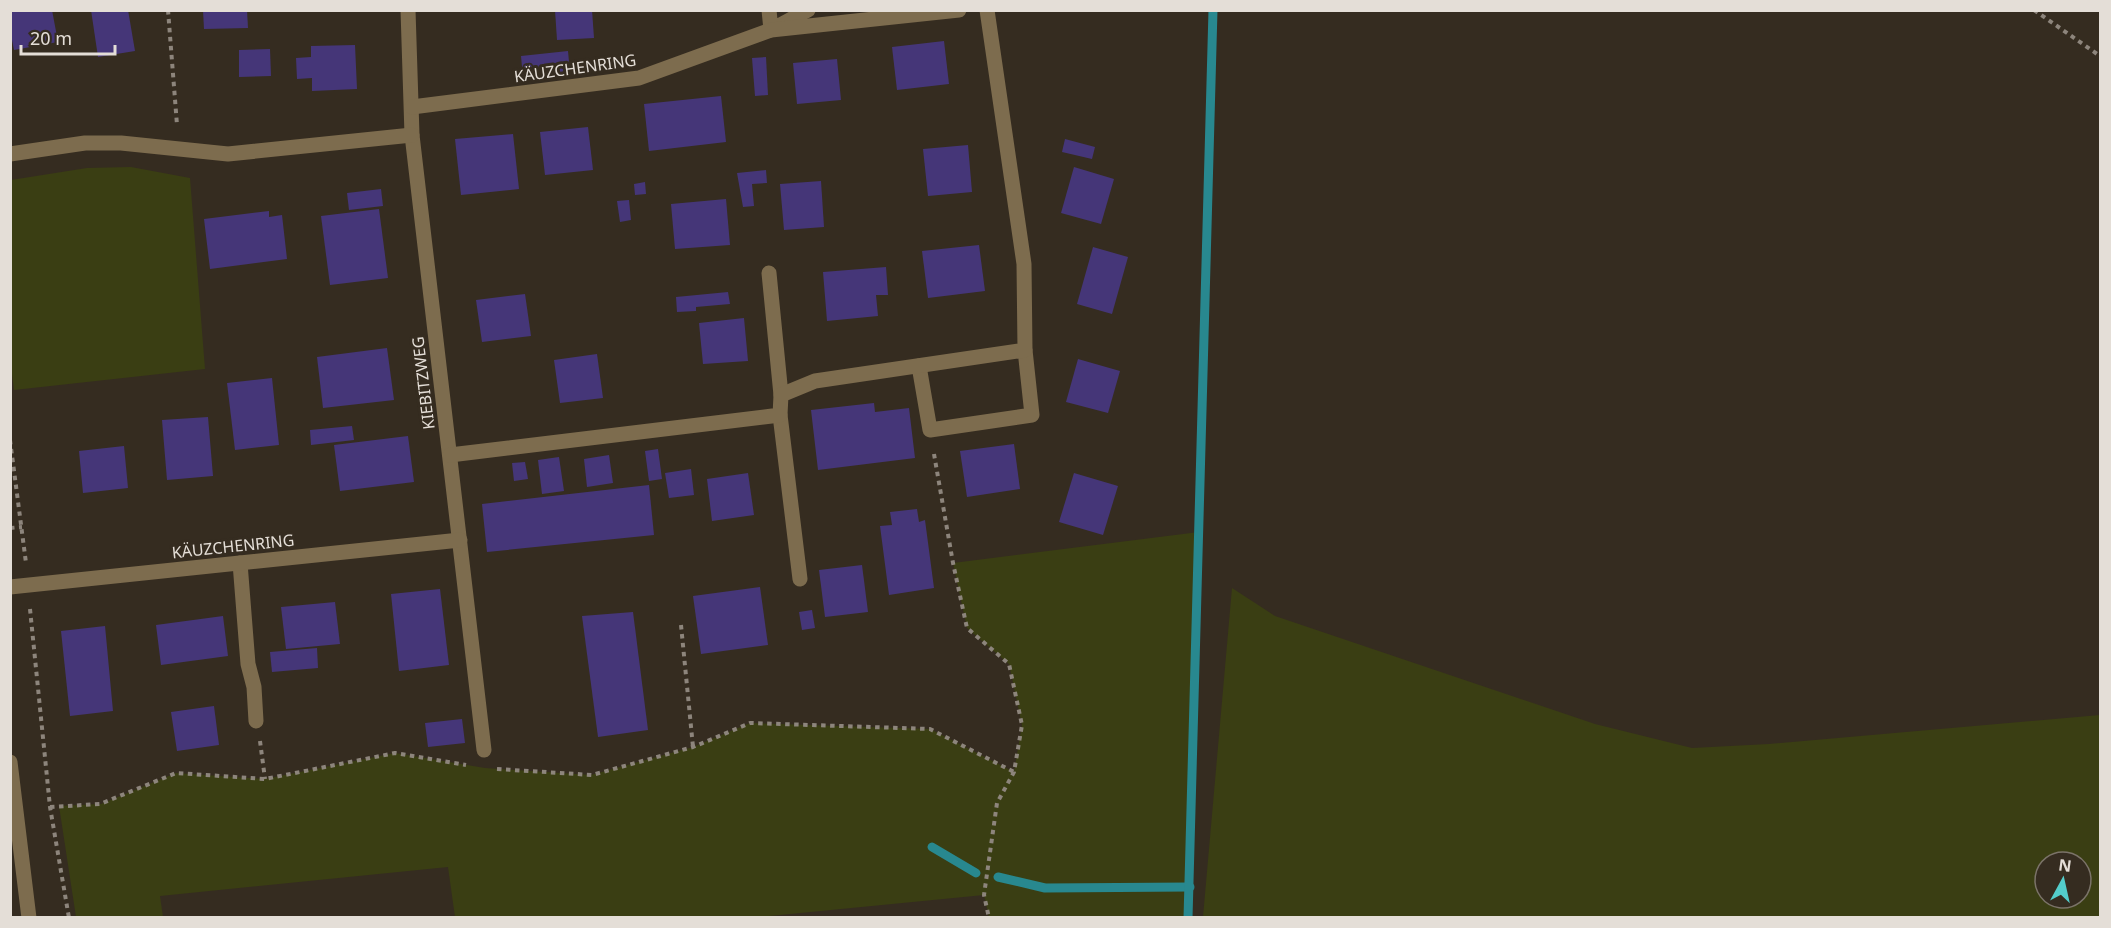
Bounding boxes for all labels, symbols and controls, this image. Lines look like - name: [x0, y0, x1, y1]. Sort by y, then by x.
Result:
- scale bar: [21, 18, 116, 56]
- text: 20 m: [30, 26, 72, 50]
- street label: KÄUZCHENRING: [513, 49, 637, 87]
- street label: KIEBITZWEG: [406, 335, 440, 431]
- street label: KÄUZCHENRING: [171, 529, 295, 563]
- north arrow: [2033, 850, 2093, 910]
- text: N: [2057, 853, 2073, 877]

